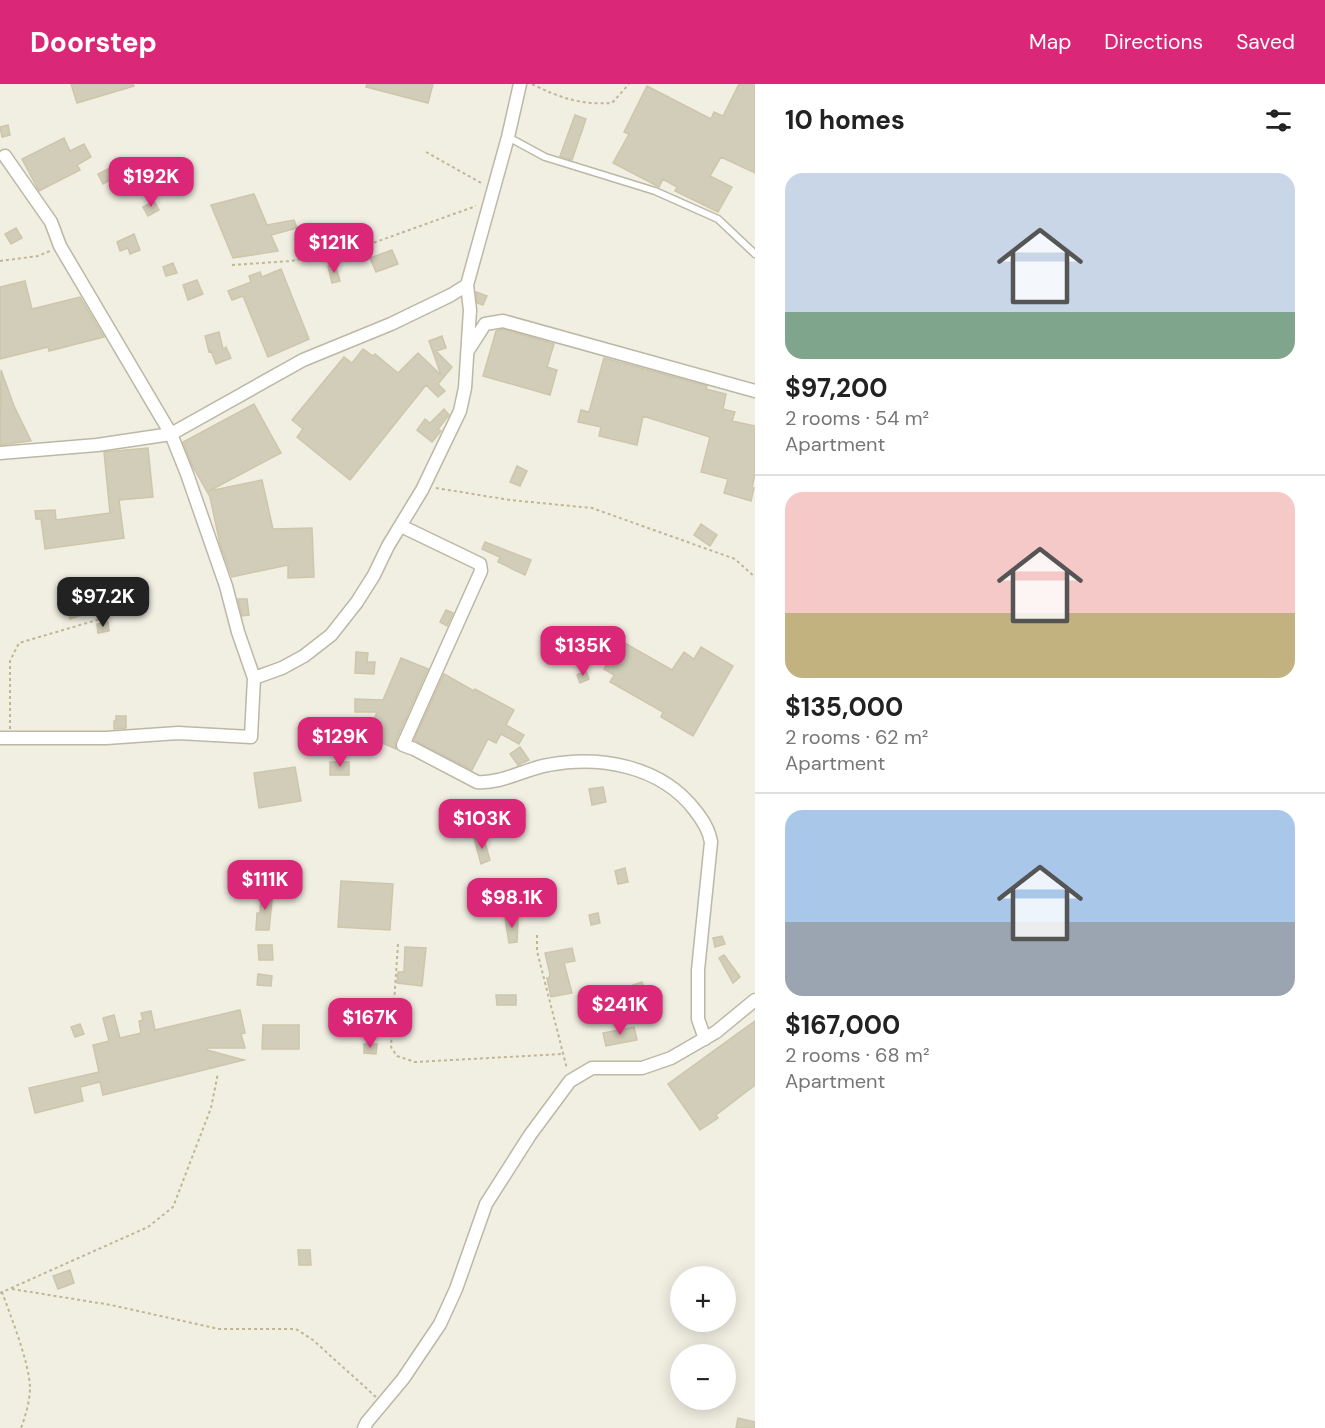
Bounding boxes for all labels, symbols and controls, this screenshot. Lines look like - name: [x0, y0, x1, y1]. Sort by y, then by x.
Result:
- text: Doorstep: [30, 24, 157, 61]
- text: Map: [1029, 28, 1071, 56]
- text: Directions: [1104, 28, 1203, 56]
- text: Saved: [1236, 28, 1295, 56]
- text: 10 homes: [785, 103, 905, 137]
- icon: filters: [1262, 104, 1295, 137]
- pin: $192K: [109, 157, 193, 208]
- text: $192K: [123, 163, 179, 189]
- icon: home: [986, 212, 1094, 320]
- pin: $121K: [292, 223, 376, 274]
- text: $121K: [308, 229, 360, 255]
- text: $97,200: [785, 371, 888, 405]
- text: 2 rooms · 54 m²: [785, 405, 929, 431]
- text: Apartment: [785, 431, 885, 457]
- icon: home: [986, 531, 1094, 639]
- pin: $97.2K: [54, 577, 152, 628]
- text: $97.2K: [71, 583, 135, 609]
- pin: $135K: [541, 626, 625, 677]
- text: $135K: [555, 632, 611, 658]
- text: $135,000: [785, 690, 903, 724]
- pin: $129K: [298, 717, 382, 768]
- text: $129K: [312, 723, 368, 749]
- text: 2 rooms · 62 m²: [785, 724, 928, 750]
- text: Apartment: [785, 750, 885, 776]
- pin: $103K: [440, 799, 524, 850]
- text: $103K: [453, 805, 511, 831]
- icon: home: [986, 849, 1094, 957]
- pin: $111K: [223, 860, 307, 911]
- text: $111K: [242, 866, 288, 892]
- pin: $98.1K: [463, 878, 561, 929]
- text: $98.1K: [481, 884, 543, 910]
- pin: $241K: [578, 985, 662, 1036]
- text: $241K: [592, 991, 648, 1017]
- pin: $167K: [328, 998, 412, 1049]
- text: $167K: [342, 1004, 398, 1030]
- text: $167,000: [785, 1008, 900, 1042]
- text: 2 rooms · 68 m²: [785, 1042, 930, 1068]
- text: Apartment: [785, 1068, 885, 1094]
- map controls: [670, 1266, 736, 1410]
- button: +: [670, 1266, 736, 1332]
- button: −: [670, 1344, 736, 1410]

